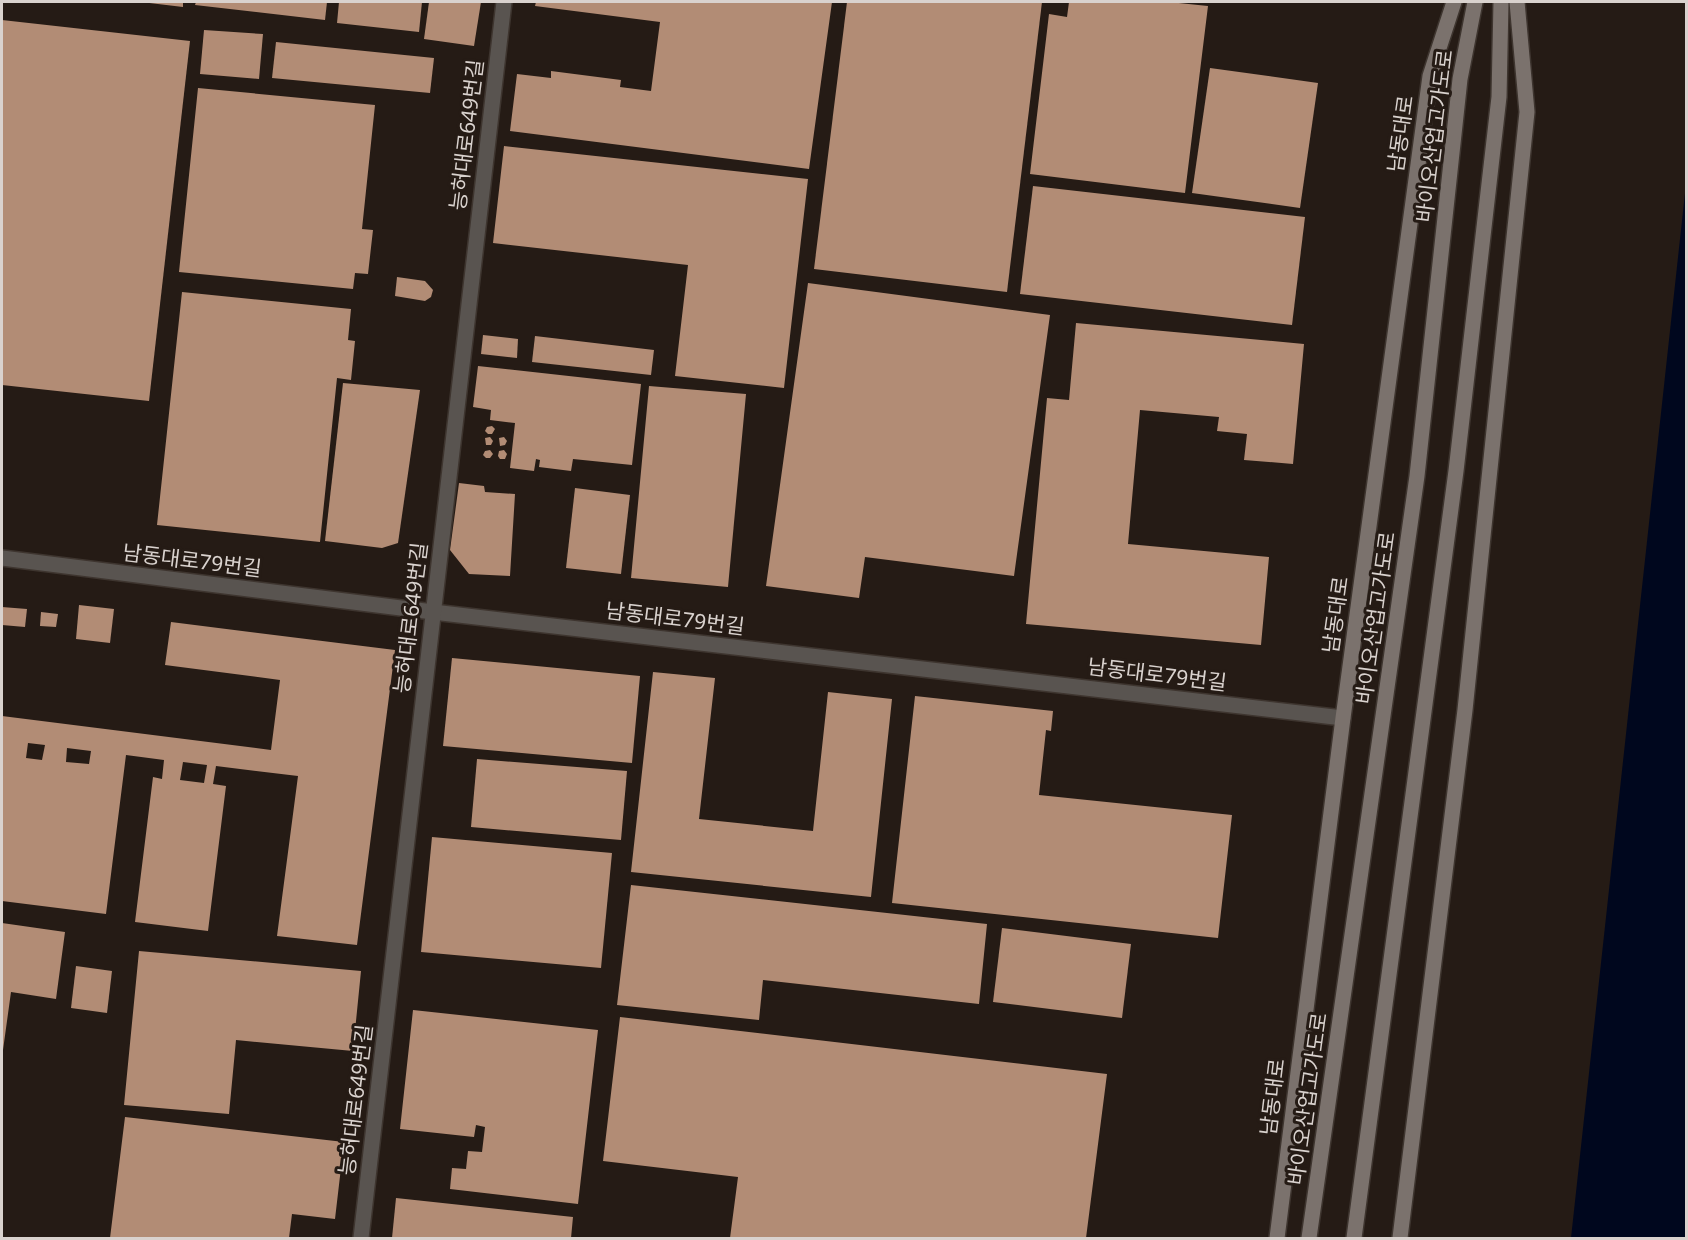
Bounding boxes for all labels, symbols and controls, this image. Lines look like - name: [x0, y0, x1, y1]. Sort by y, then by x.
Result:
- street label: 바이오산업고가도로: [1410, 48, 1458, 224]
- street label: 능허대로649번길: [443, 58, 489, 212]
- street label: 남동대로: [1381, 94, 1419, 174]
- street label: 바이오산업고가도로: [1349, 530, 1401, 706]
- street label: 남동대로79번길: [121, 538, 263, 582]
- street label: 능허대로649번길: [387, 541, 433, 695]
- street label: 남동대로: [1316, 575, 1354, 655]
- street label: 남동대로79번길: [604, 596, 746, 640]
- street label: 남동대로79번길: [1086, 652, 1228, 696]
- street label: 바이오산업고가도로: [1281, 1011, 1333, 1187]
- street label: 능허대로649번길: [332, 1023, 378, 1177]
- street label: 남동대로: [1253, 1057, 1291, 1137]

